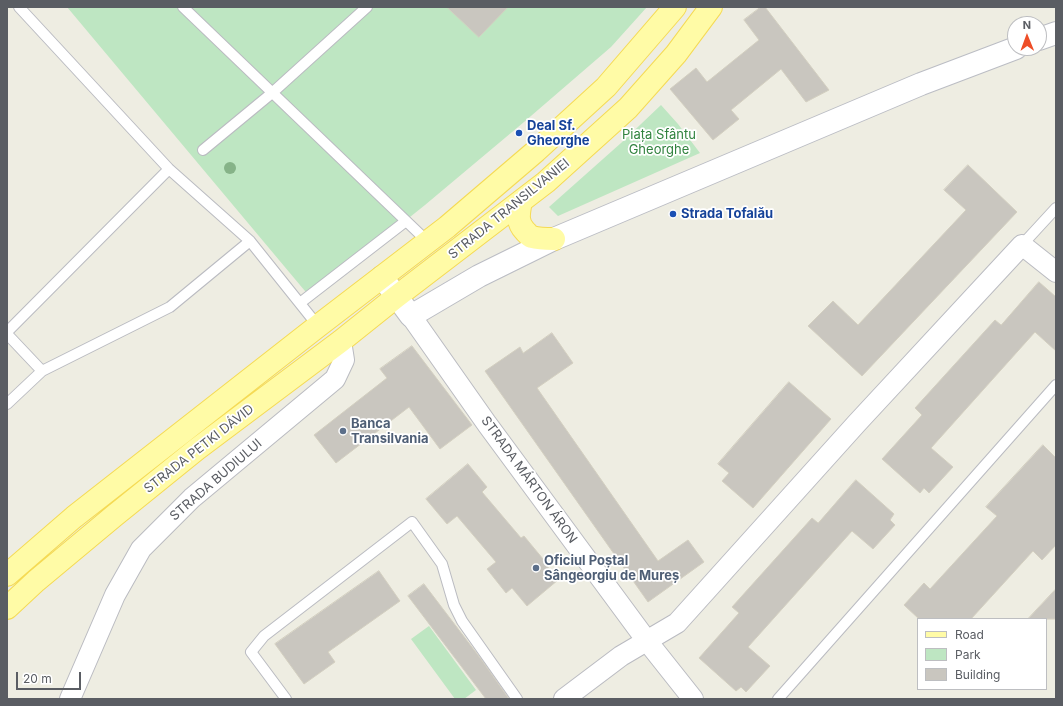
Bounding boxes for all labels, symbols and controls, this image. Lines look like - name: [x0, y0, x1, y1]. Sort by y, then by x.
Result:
- north arrow: [1007, 16, 1047, 56]
- text: N: [1022, 18, 1031, 32]
- place label: Deal Sf. Gheorghe: [527, 118, 590, 149]
- park label: Piața Sfântu Gheorghe: [622, 127, 696, 158]
- marker: Deal Sf. Gheorghe: [514, 128, 524, 138]
- street label: STRADA TRANSILVANIEI: [445, 155, 573, 263]
- place label: Strada Tofalău: [681, 206, 773, 222]
- marker: Strada Tofalău: [668, 209, 678, 219]
- street label: STRADA PETKI DÁVID: [141, 401, 257, 497]
- street label: STRADA MÁRTON ÁRON: [478, 413, 580, 547]
- place label: Banca Transilvania: [351, 416, 429, 447]
- marker: Banca Transilvania: [338, 426, 348, 436]
- street label: STRADA BUDIULUI: [167, 436, 265, 524]
- place label: Oficiul Poștal Sângeorgiu de Mureș: [544, 553, 679, 584]
- marker: Oficiul Poștal Sângeorgiu de Mureș: [531, 563, 541, 573]
- legend: [917, 618, 1047, 690]
- text: Road: [955, 627, 984, 642]
- text: Park: [955, 647, 981, 662]
- scale bar: [18, 664, 83, 690]
- text: Building: [955, 667, 1000, 682]
- text: 20 m: [23, 671, 52, 686]

